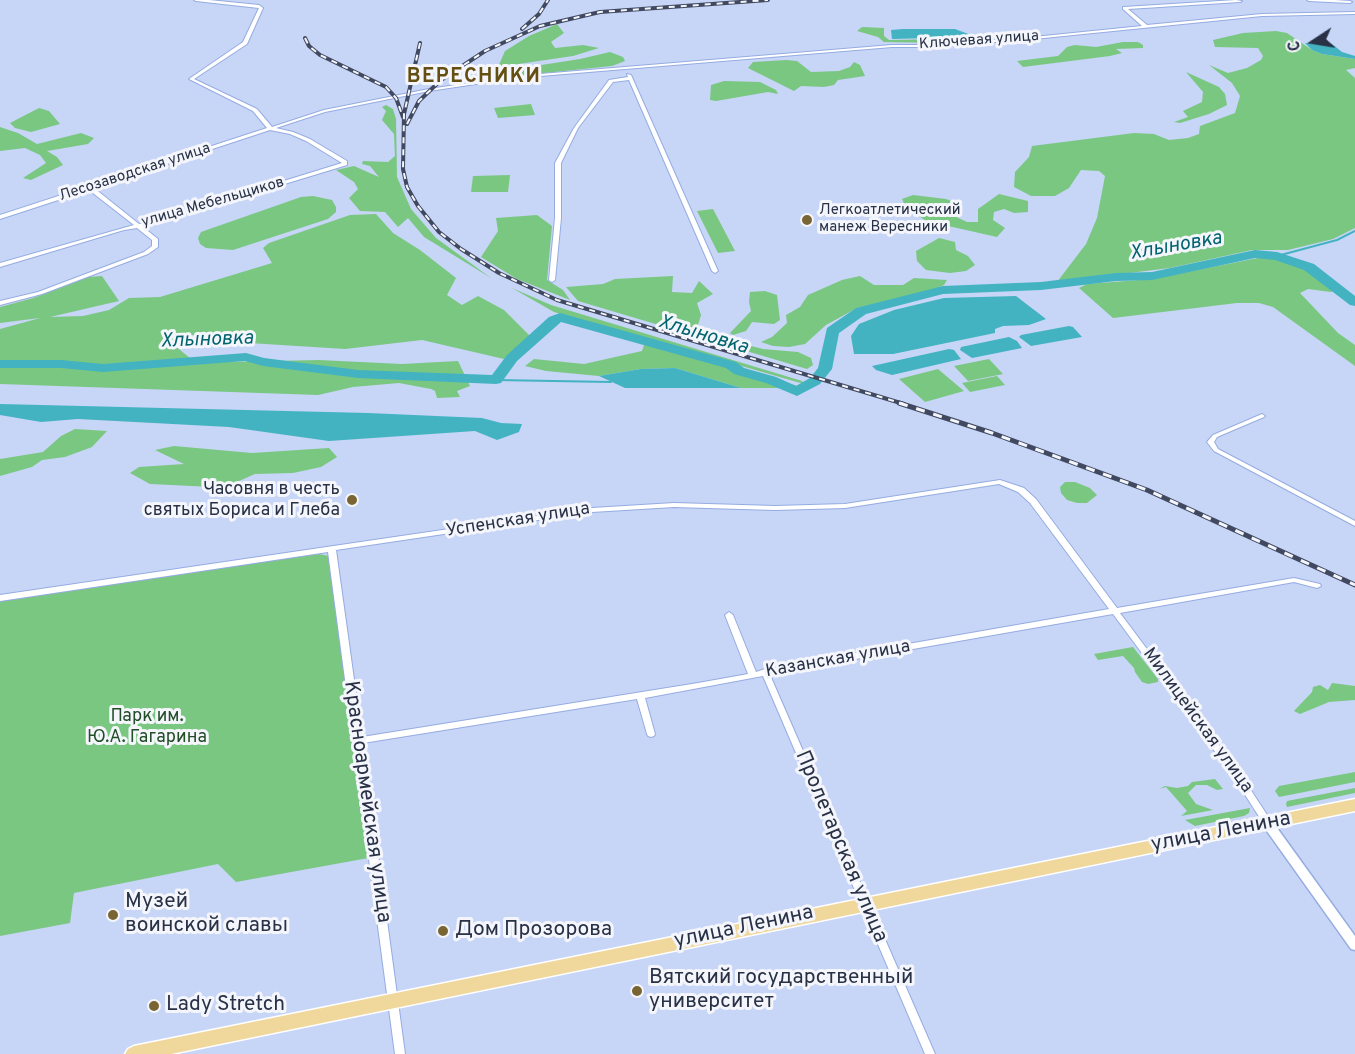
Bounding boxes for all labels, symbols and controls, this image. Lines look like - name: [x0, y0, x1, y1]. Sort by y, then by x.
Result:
- north arrow: [1283, 12, 1343, 72]
- street label: Ключевая улица: [918, 28, 1040, 54]
- text: С: [1285, 39, 1306, 53]
- district label: ВЕРЕСНИКИ: [407, 66, 541, 90]
- street label: Лесозаводская улица: [57, 140, 213, 206]
- street label: улица Мебельщиков: [140, 174, 286, 232]
- place label: Легкоатлетический манеж Вересники: [819, 202, 961, 237]
- marker: Легкоатлетический манеж Вересники: [800, 213, 814, 227]
- water label: Хлыновка: [1128, 227, 1224, 267]
- water label: Хлыновка: [655, 311, 751, 361]
- water label: Хлыновка: [160, 327, 254, 355]
- place label: Часовня в честь святых Бориса и Глеба: [144, 479, 340, 522]
- marker: Часовня в честь святых Бориса и Глеба: [345, 493, 359, 507]
- street label: Успенская улица: [445, 499, 591, 543]
- street label: Казанская улица: [764, 637, 912, 683]
- street label: Милицейская улица: [1137, 644, 1257, 798]
- street label: Красноармейская улица: [337, 679, 395, 925]
- park label: Парк им. Ю.А. Гагарина: [87, 706, 207, 748]
- street label: Пролетарская улица: [788, 747, 892, 947]
- street label: улица Ленина: [1149, 807, 1293, 859]
- place label: Музей воинской славы: [125, 890, 288, 940]
- street label: улица Ленина: [672, 901, 816, 955]
- marker: Музей воинской славы: [106, 908, 120, 922]
- place label: Дом Прозорова: [455, 918, 612, 944]
- marker: Дом Прозорова: [436, 924, 450, 938]
- place label: Вятский государственный университет: [649, 966, 913, 1016]
- marker: Вятский государственный университет: [630, 984, 644, 998]
- place label: Lady Stretch: [166, 993, 285, 1019]
- marker: Lady Stretch: [147, 999, 161, 1013]

